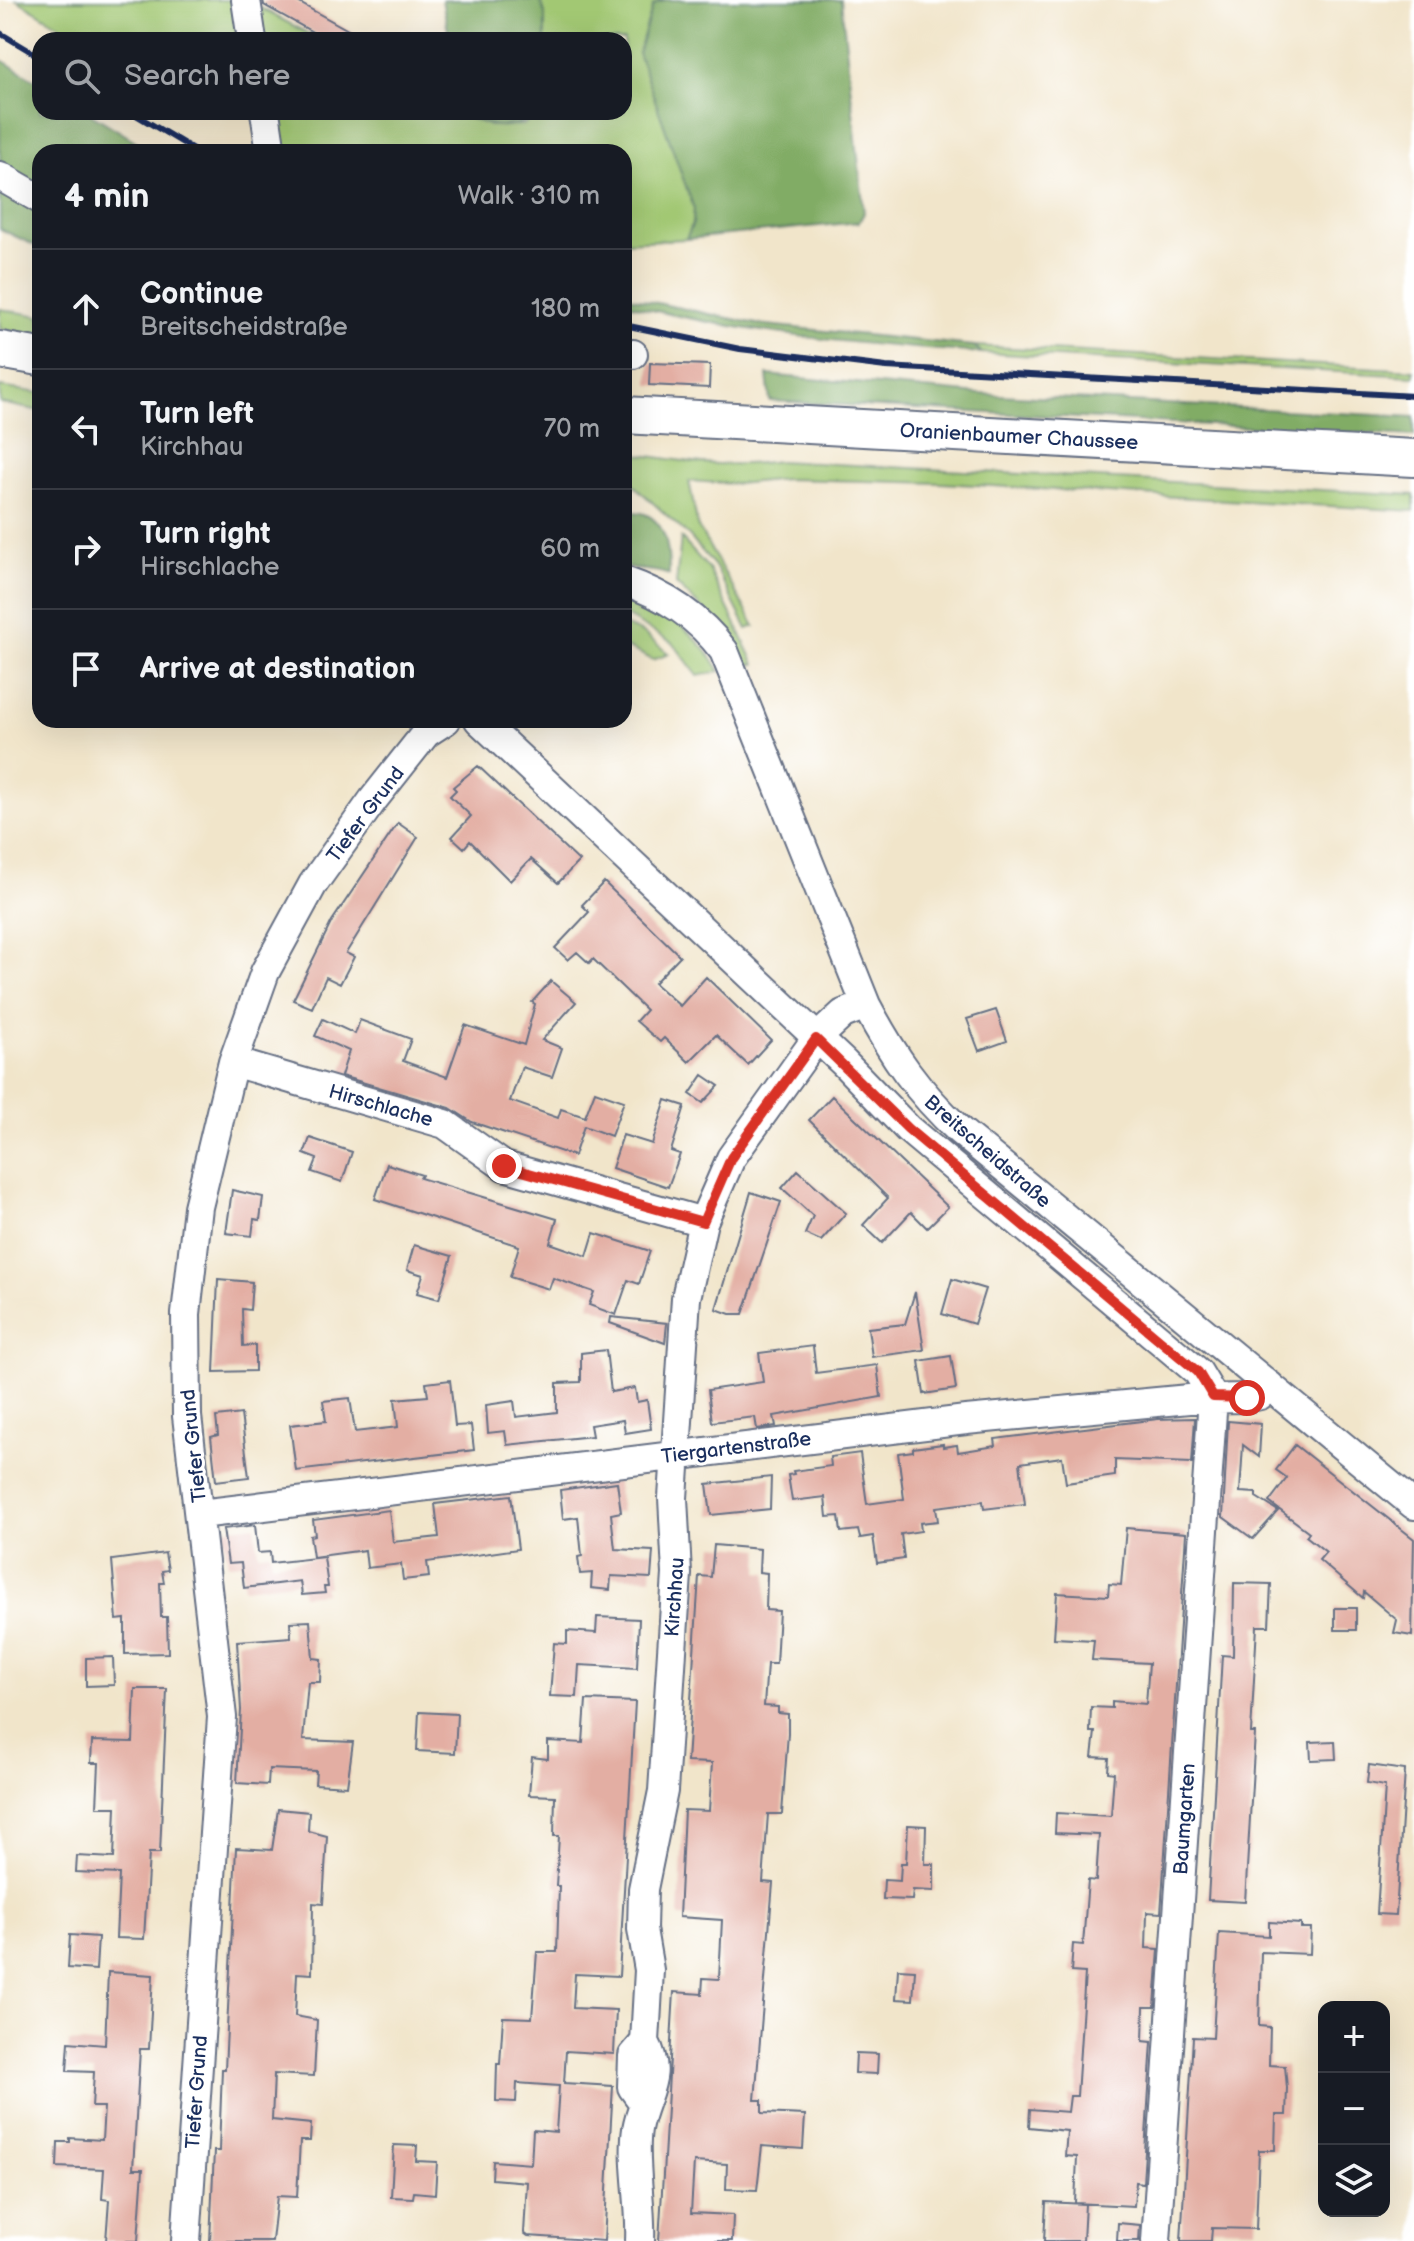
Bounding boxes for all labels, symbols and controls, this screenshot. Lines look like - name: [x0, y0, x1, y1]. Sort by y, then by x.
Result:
- search box: [32, 32, 632, 120]
- icon: search: [60, 54, 104, 98]
- text: Search here: [124, 58, 290, 94]
- text: 4 min: [64, 176, 150, 217]
- text: Walk · 310 m: [458, 181, 600, 212]
- text: Continue: [140, 276, 263, 312]
- icon: ahead: [64, 287, 108, 331]
- text: 180 m: [531, 294, 600, 325]
- text: Breitscheidstraße: [140, 312, 348, 343]
- text: Turn left: [140, 396, 254, 432]
- icon: left: [64, 407, 108, 451]
- text: 70 m: [543, 414, 600, 445]
- street label: Oranienbaumer Chaussee: [899, 419, 1139, 455]
- text: Kirchhau: [140, 432, 244, 463]
- text: Turn right: [140, 516, 271, 552]
- icon: right: [64, 527, 108, 571]
- text: 60 m: [540, 534, 600, 565]
- text: Hirschlache: [140, 552, 280, 583]
- icon: arrive: [64, 647, 108, 691]
- text: Arrive at destination: [140, 651, 416, 687]
- street label: Tiefer Grund: [322, 762, 410, 867]
- street label: Hirschlache: [326, 1080, 436, 1132]
- street label: Breitscheidstraße: [919, 1090, 1056, 1213]
- route end: [486, 1148, 522, 1184]
- route start: [1229, 1380, 1265, 1416]
- street label: Tiefer Grund: [176, 1388, 212, 1504]
- street label: Tiergartenstraße: [660, 1427, 813, 1469]
- street label: Kirchhau: [660, 1557, 690, 1638]
- street label: Baumgarten: [1169, 1763, 1201, 1876]
- map controls: [1318, 2001, 1390, 2217]
- button: +: [1318, 2001, 1390, 2073]
- street label: Tiefer Grund: [181, 2034, 213, 2150]
- button: −: [1318, 2073, 1390, 2145]
- button: layers: [1318, 2145, 1390, 2217]

